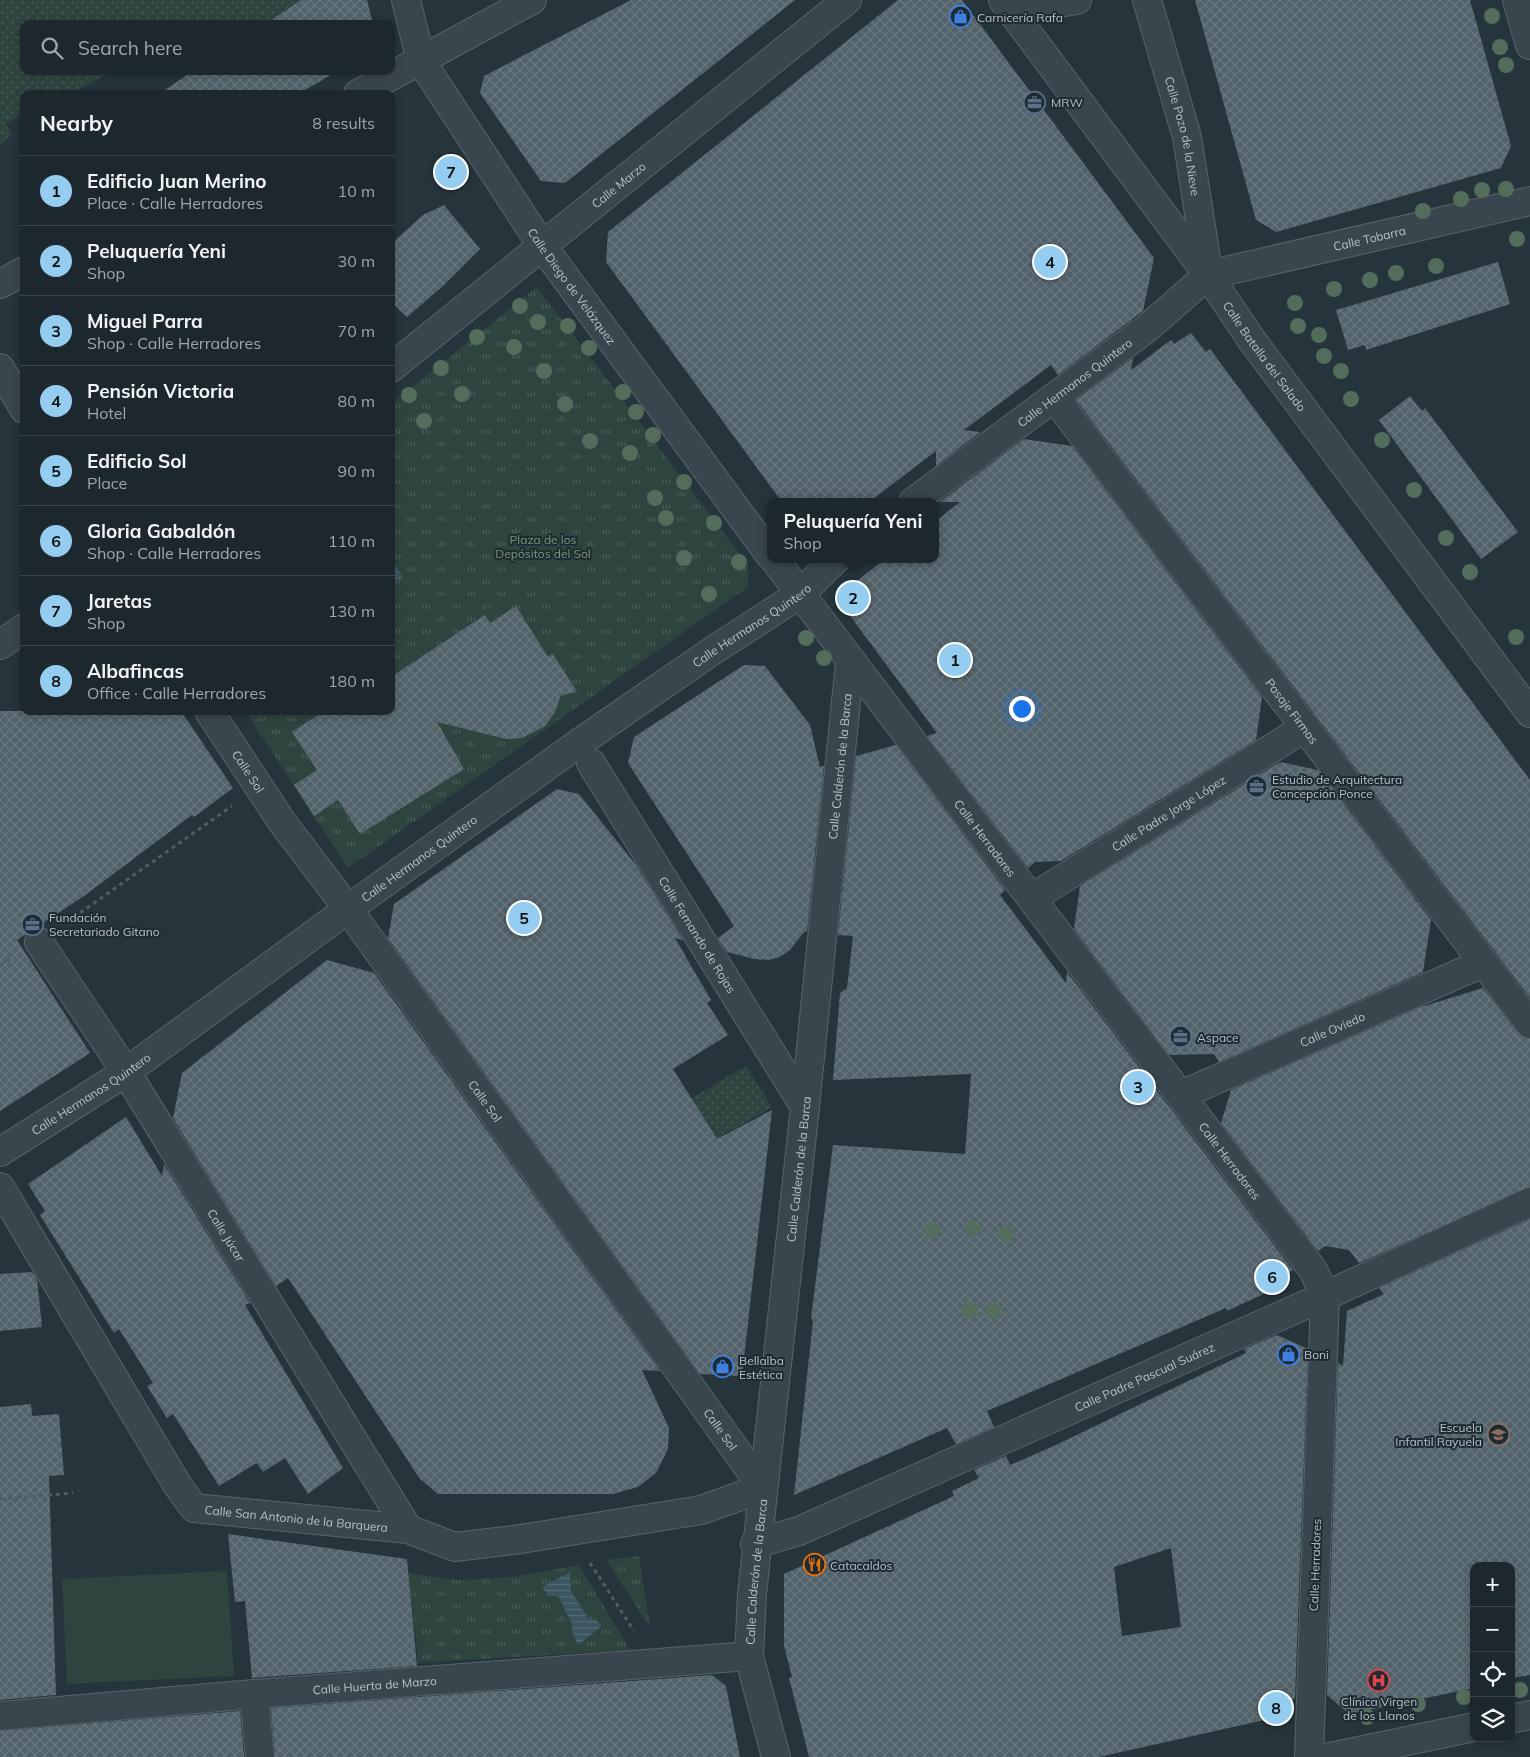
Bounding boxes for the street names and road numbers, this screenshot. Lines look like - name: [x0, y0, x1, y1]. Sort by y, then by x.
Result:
- street label: Calle Pozo de la Nieve: [1162, 75, 1204, 197]
- street label: Calle Marzo: [588, 158, 649, 211]
- street label: Calle Tobarra: [1332, 222, 1407, 254]
- street label: Calle Diego de Velázquez: [525, 225, 620, 347]
- street label: Calle Batalla del Salado: [1220, 298, 1310, 414]
- street label: Calle Hermanos Quintero: [1014, 335, 1135, 430]
- street label: Calle Hermanos Quintero: [689, 580, 814, 670]
- street label: Pasaje Firmas: [1263, 675, 1322, 746]
- street label: Calle Calderón de la Barca: [825, 693, 854, 840]
- street label: Calle Sol: [229, 747, 268, 795]
- street label: Calle Padre Jorge López: [1109, 772, 1228, 854]
- street label: Calle Herradores: [951, 796, 1020, 880]
- street label: Calle Hermanos Quintero: [358, 811, 480, 905]
- street label: Calle Fernando de Rojas: [656, 873, 740, 996]
- street label: Calle Oviedo: [1297, 1008, 1367, 1050]
- street label: Calle Hermanos Quintero: [28, 1049, 153, 1138]
- street label: Calle Sol: [465, 1077, 505, 1125]
- street label: Calle Calderón de la Barca: [783, 1095, 814, 1243]
- street label: Calle Herradores: [1196, 1119, 1264, 1202]
- street label: Calle Júcar: [205, 1206, 249, 1265]
- street label: Calle Padre Pascual Suárez: [1072, 1339, 1217, 1415]
- street label: Calle Sol: [701, 1405, 741, 1453]
- street label: Calle Calderón de la Barca: [742, 1498, 770, 1645]
- street label: Calle San Antonio de la Barquera: [204, 1502, 389, 1534]
- street label: Calle Herradores: [1306, 1518, 1324, 1612]
- street label: Calle Huerta de Marzo: [312, 1672, 437, 1697]

